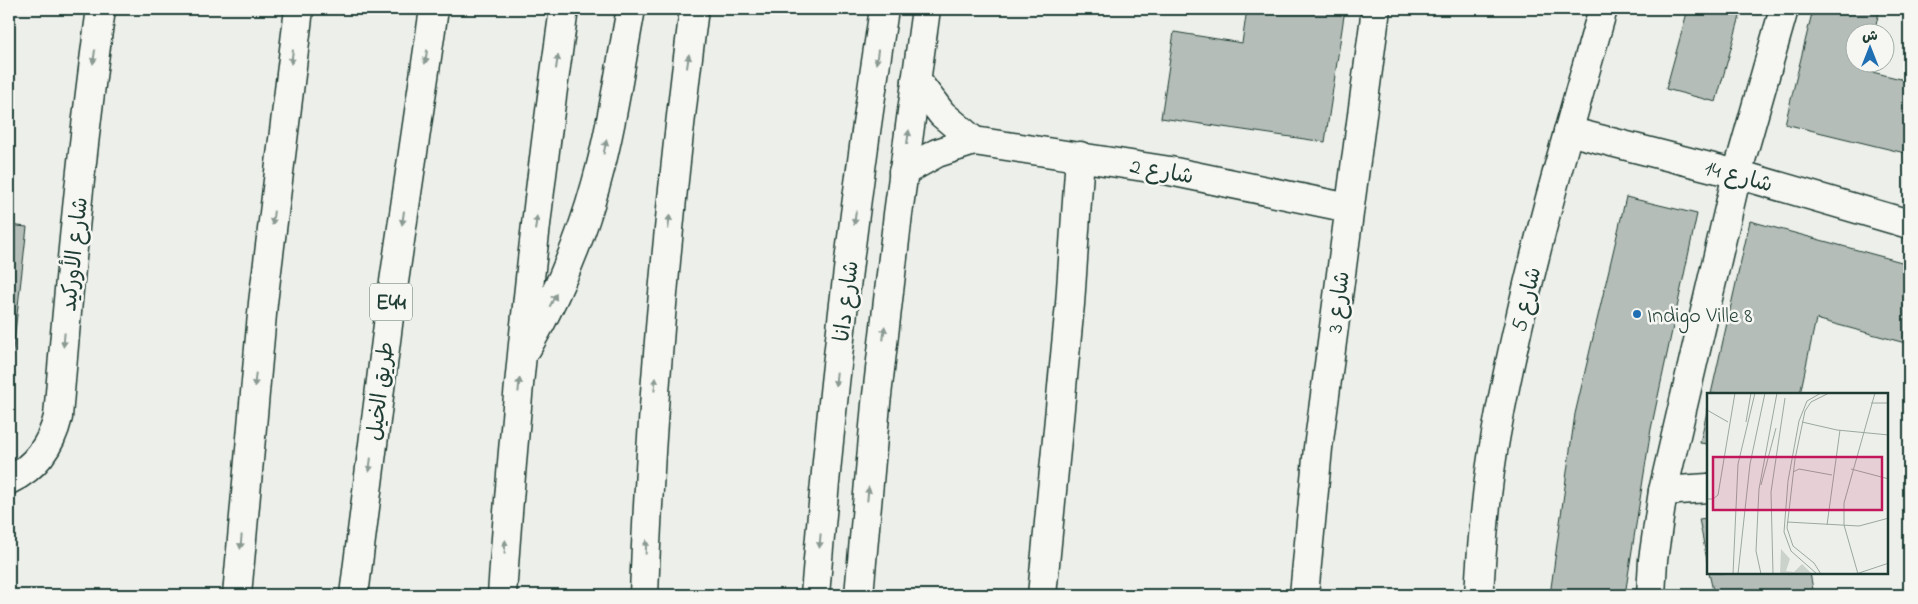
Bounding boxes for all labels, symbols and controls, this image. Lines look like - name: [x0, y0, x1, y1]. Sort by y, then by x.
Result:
- north arrow: [1846, 22, 1896, 72]
- text: ش: [1862, 26, 1878, 47]
- one-way arrow: [90, 49, 98, 65]
- one-way arrow: [288, 49, 296, 65]
- one-way arrow: [422, 49, 430, 65]
- one-way arrow: [873, 49, 881, 65]
- one-way arrow: [684, 53, 692, 69]
- one-way arrow: [553, 54, 561, 70]
- one-way arrow: [904, 128, 912, 144]
- one-way arrow: [601, 139, 609, 154]
- street label: شارع 2: [1127, 152, 1196, 194]
- street label: شارع 14: [1701, 153, 1776, 202]
- street label: شارع الأوركيد: [52, 195, 98, 313]
- one-way arrow: [399, 210, 407, 226]
- one-way arrow: [851, 210, 859, 226]
- one-way arrow: [269, 211, 277, 227]
- one-way arrow: [665, 214, 673, 230]
- one-way arrow: [532, 215, 540, 231]
- street label: شارع دانا: [827, 259, 869, 344]
- street label: شارع 5: [1504, 264, 1551, 335]
- street label: شارع 3: [1320, 270, 1360, 335]
- road number: E44: [370, 284, 412, 320]
- one-way arrow: [549, 293, 557, 307]
- place label: Indigo Ville 8: [1647, 301, 1753, 334]
- marker: Indigo Ville 8: [1631, 308, 1643, 320]
- one-way arrow: [880, 324, 888, 340]
- one-way arrow: [60, 333, 68, 349]
- street label: طريق الخيل: [360, 340, 404, 443]
- one-way arrow: [251, 372, 259, 388]
- one-way arrow: [832, 372, 840, 388]
- one-way arrow: [515, 376, 523, 392]
- one-way arrow: [652, 376, 660, 392]
- inset map: [1707, 393, 1888, 574]
- one-way arrow: [366, 458, 374, 474]
- one-way arrow: [864, 486, 872, 502]
- one-way arrow: [816, 533, 824, 549]
- one-way arrow: [237, 534, 245, 550]
- one-way arrow: [502, 538, 510, 554]
- one-way arrow: [643, 538, 651, 554]

